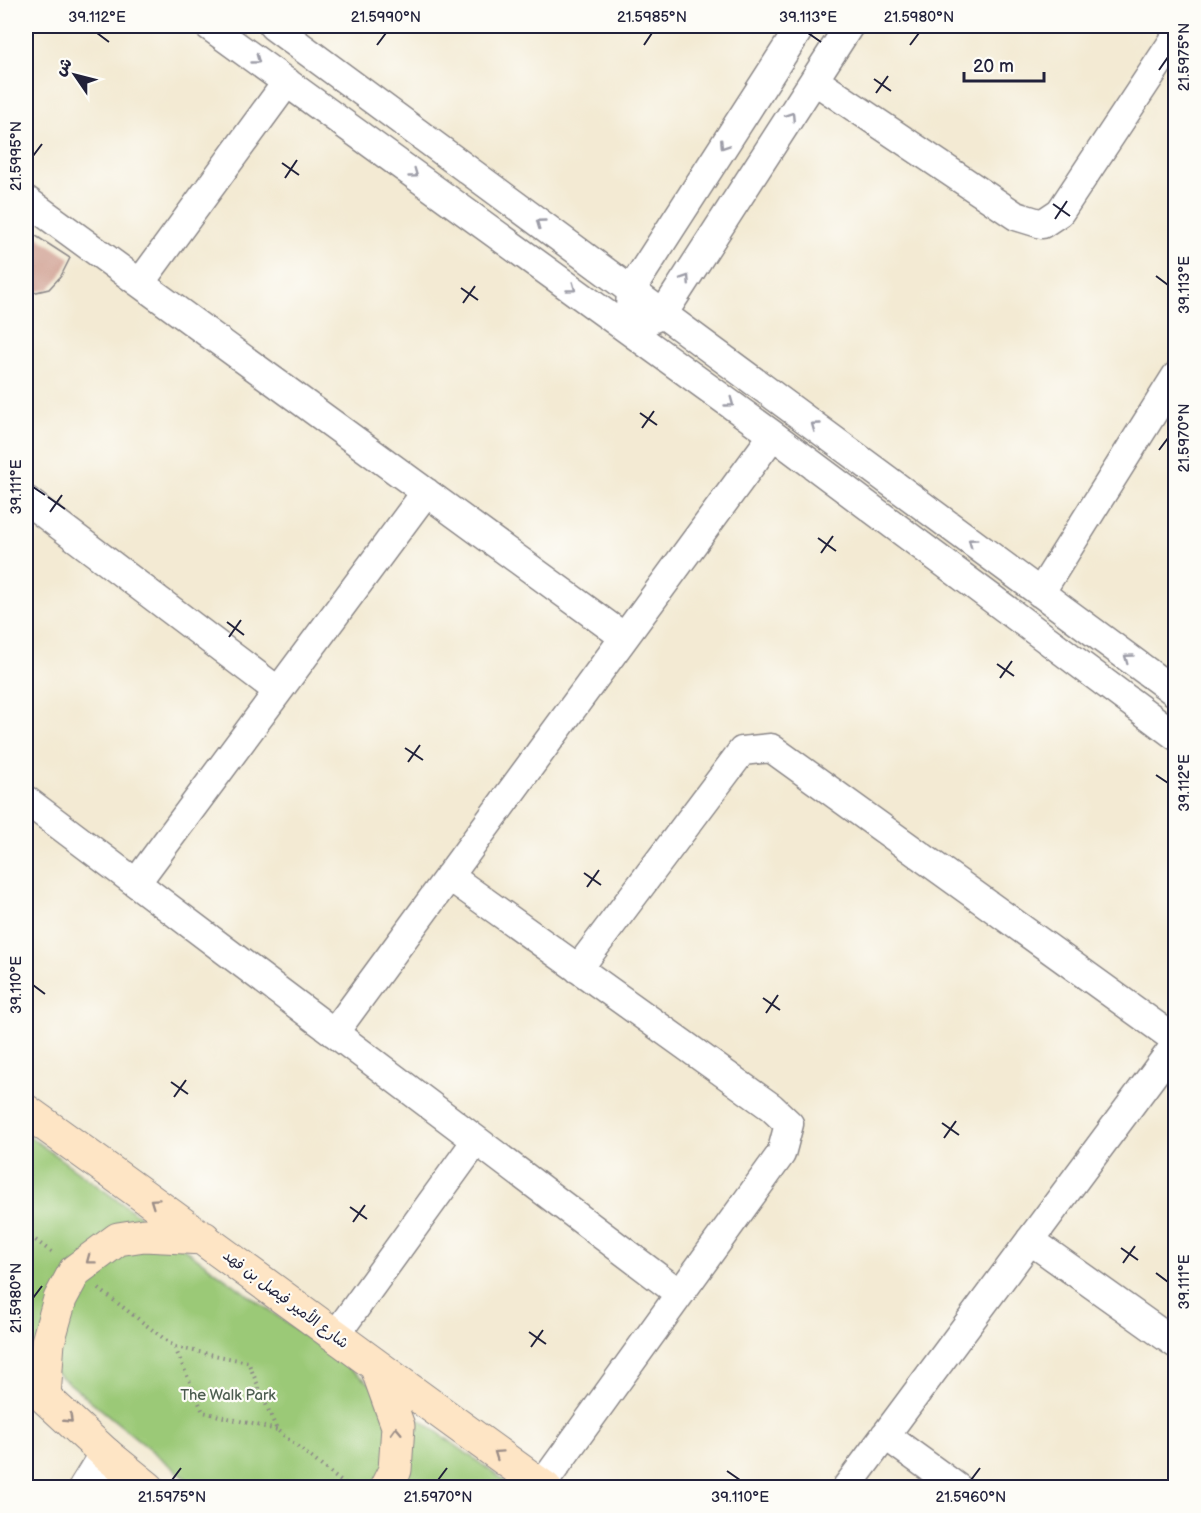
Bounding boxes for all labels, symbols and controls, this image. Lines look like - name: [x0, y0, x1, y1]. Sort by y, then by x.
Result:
- text: 39.112°E: [68, 8, 126, 27]
- text: 21.5990°N: [351, 8, 421, 27]
- text: 21.5985°N: [617, 8, 687, 27]
- text: 39.113°E: [779, 8, 837, 27]
- text: 21.5980°N: [884, 8, 954, 27]
- text: 21.5975°N: [1175, 23, 1194, 91]
- north arrow: [45, 45, 105, 105]
- scale bar: [964, 45, 1044, 83]
- one-way arrow: [250, 53, 261, 64]
- text: ش: [51, 55, 77, 80]
- text: 20 m: [973, 56, 1014, 77]
- one-way arrow: [784, 111, 795, 122]
- text: 21.5995°N: [7, 121, 26, 191]
- one-way arrow: [720, 139, 732, 149]
- one-way arrow: [408, 167, 419, 178]
- one-way arrow: [536, 219, 547, 230]
- text: 39.113°E: [1175, 256, 1194, 314]
- one-way arrow: [678, 275, 689, 286]
- one-way arrow: [566, 281, 577, 292]
- one-way arrow: [723, 396, 734, 407]
- text: 21.5970°N: [1175, 403, 1194, 473]
- one-way arrow: [810, 423, 821, 434]
- text: 39.111°E: [7, 459, 26, 515]
- one-way arrow: [967, 539, 978, 550]
- one-way arrow: [1124, 654, 1135, 665]
- text: 39.112°E: [1175, 754, 1194, 812]
- text: 39.110°E: [7, 956, 26, 1014]
- one-way arrow: [149, 1198, 160, 1209]
- street label: شارع الأمير فيصل بن فهد: [219, 1245, 353, 1353]
- one-way arrow: [85, 1253, 96, 1264]
- text: 39.111°E: [1175, 1254, 1194, 1310]
- text: 21.5980°N: [7, 1263, 26, 1333]
- park label: The Walk Park: [180, 1386, 276, 1405]
- one-way arrow: [62, 1412, 73, 1423]
- one-way arrow: [390, 1427, 403, 1436]
- one-way arrow: [493, 1450, 504, 1461]
- text: 21.5975°N: [138, 1488, 206, 1507]
- text: 21.5970°N: [403, 1488, 473, 1507]
- text: 39.110°E: [711, 1488, 769, 1507]
- text: 21.5960°N: [936, 1488, 1006, 1507]

